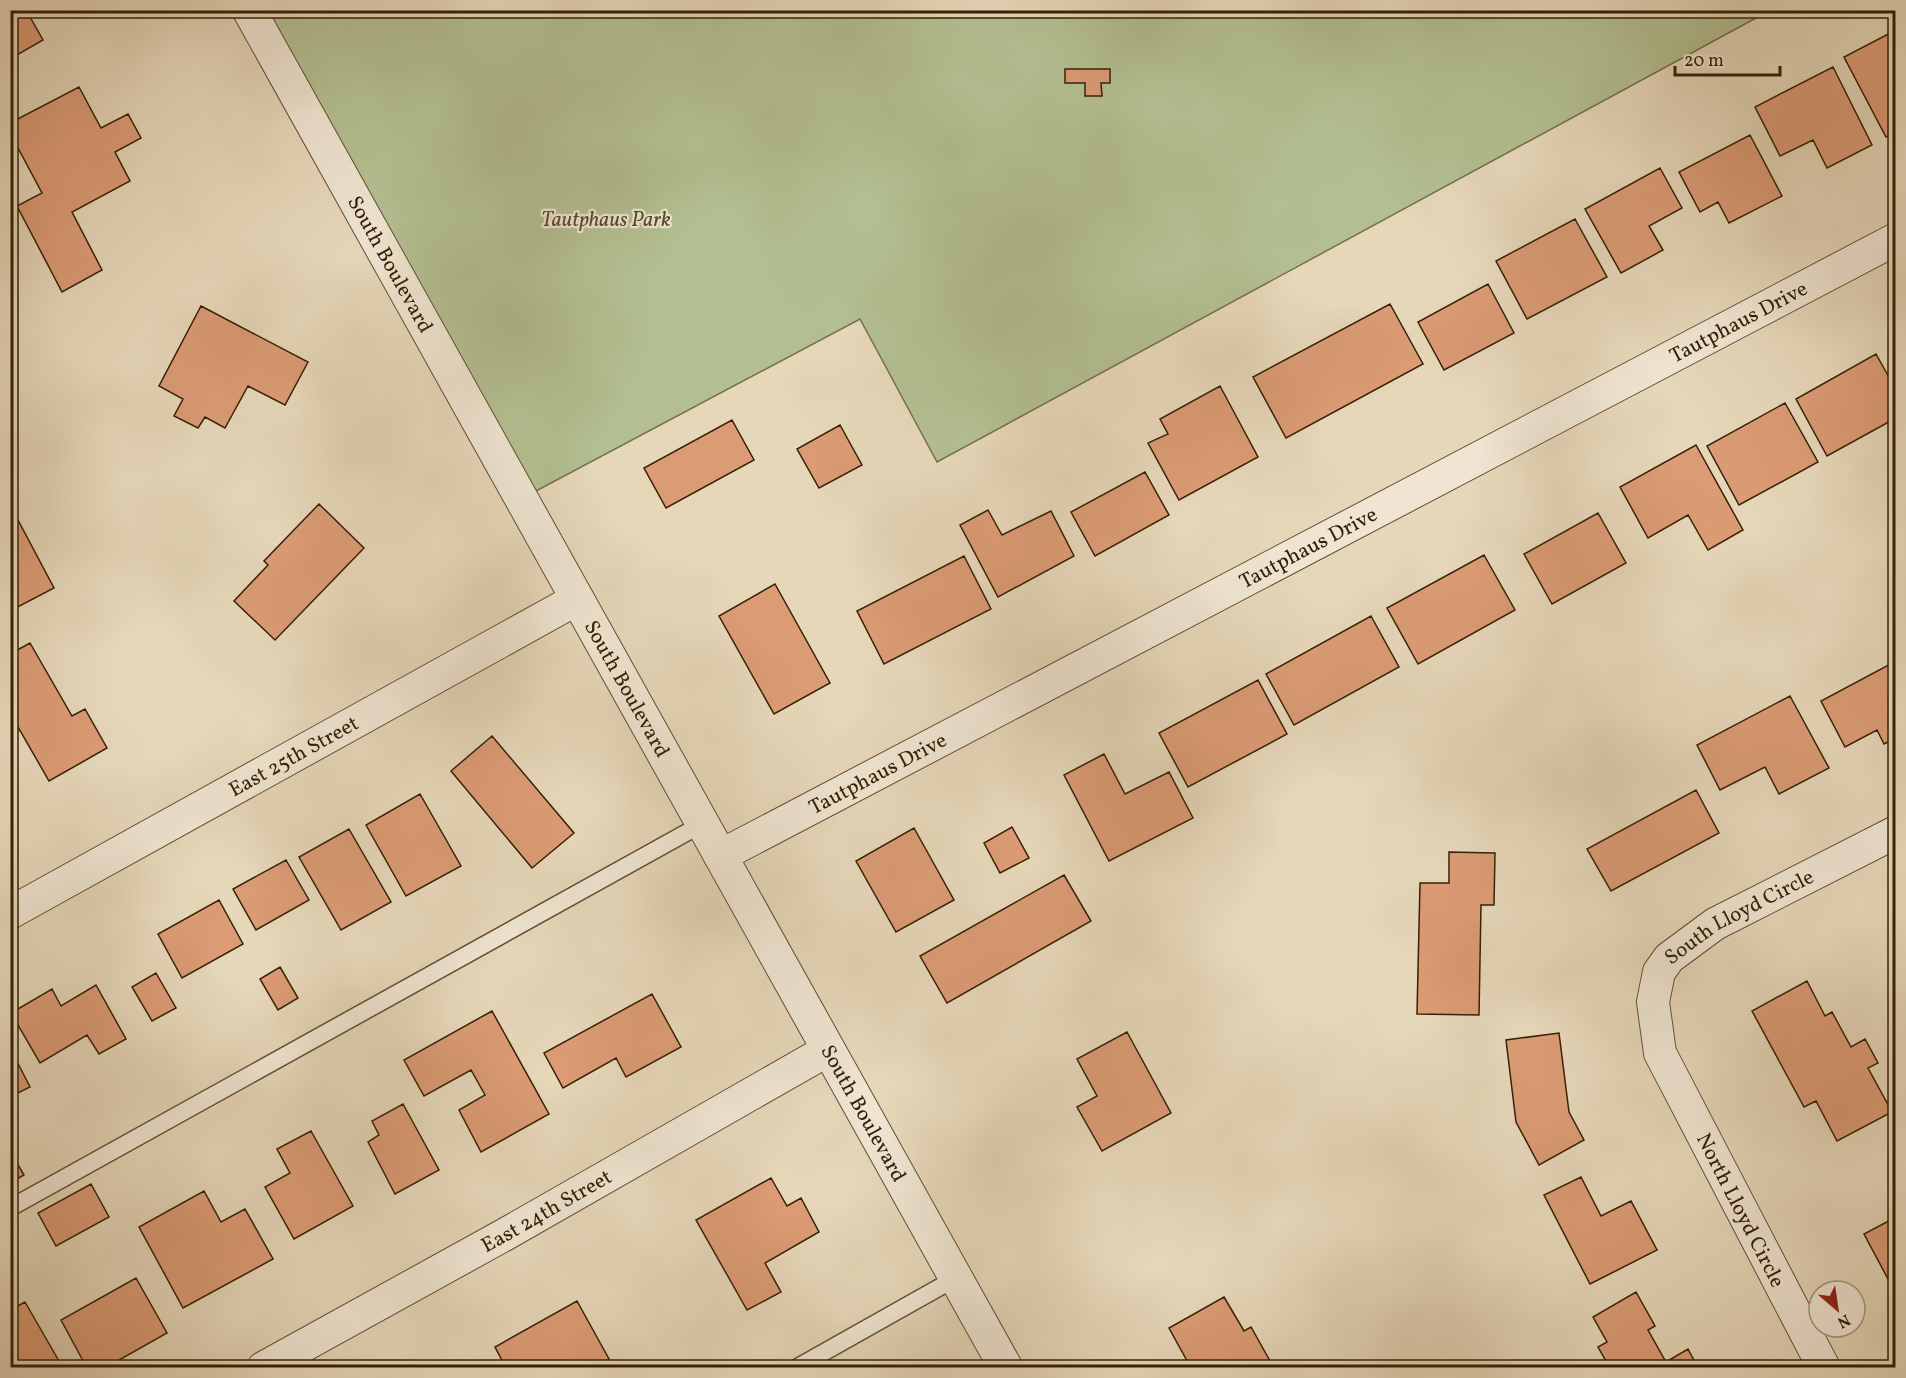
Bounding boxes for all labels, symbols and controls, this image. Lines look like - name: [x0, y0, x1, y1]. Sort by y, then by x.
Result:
- scale bar: [1675, 39, 1780, 77]
- text: 20 m: [1684, 49, 1724, 74]
- street label: South Boulevard: [339, 191, 439, 339]
- park label: Tautphaus Park: [541, 206, 671, 235]
- street label: Tautphaus Drive: [1665, 275, 1813, 371]
- street label: Tautphaus Drive: [1235, 501, 1383, 597]
- street label: South Boulevard: [576, 615, 676, 763]
- street label: East 25th Street: [224, 710, 364, 805]
- street label: Tautphaus Drive: [804, 726, 952, 823]
- street label: South Lloyd Circle: [1659, 863, 1819, 973]
- street label: South Boulevard: [813, 1040, 913, 1188]
- street label: North Lloyd Circle: [1688, 1128, 1791, 1293]
- street label: East 24th Street: [476, 1163, 618, 1261]
- north arrow: [1807, 1279, 1867, 1339]
- text: N: [1833, 1308, 1854, 1333]

